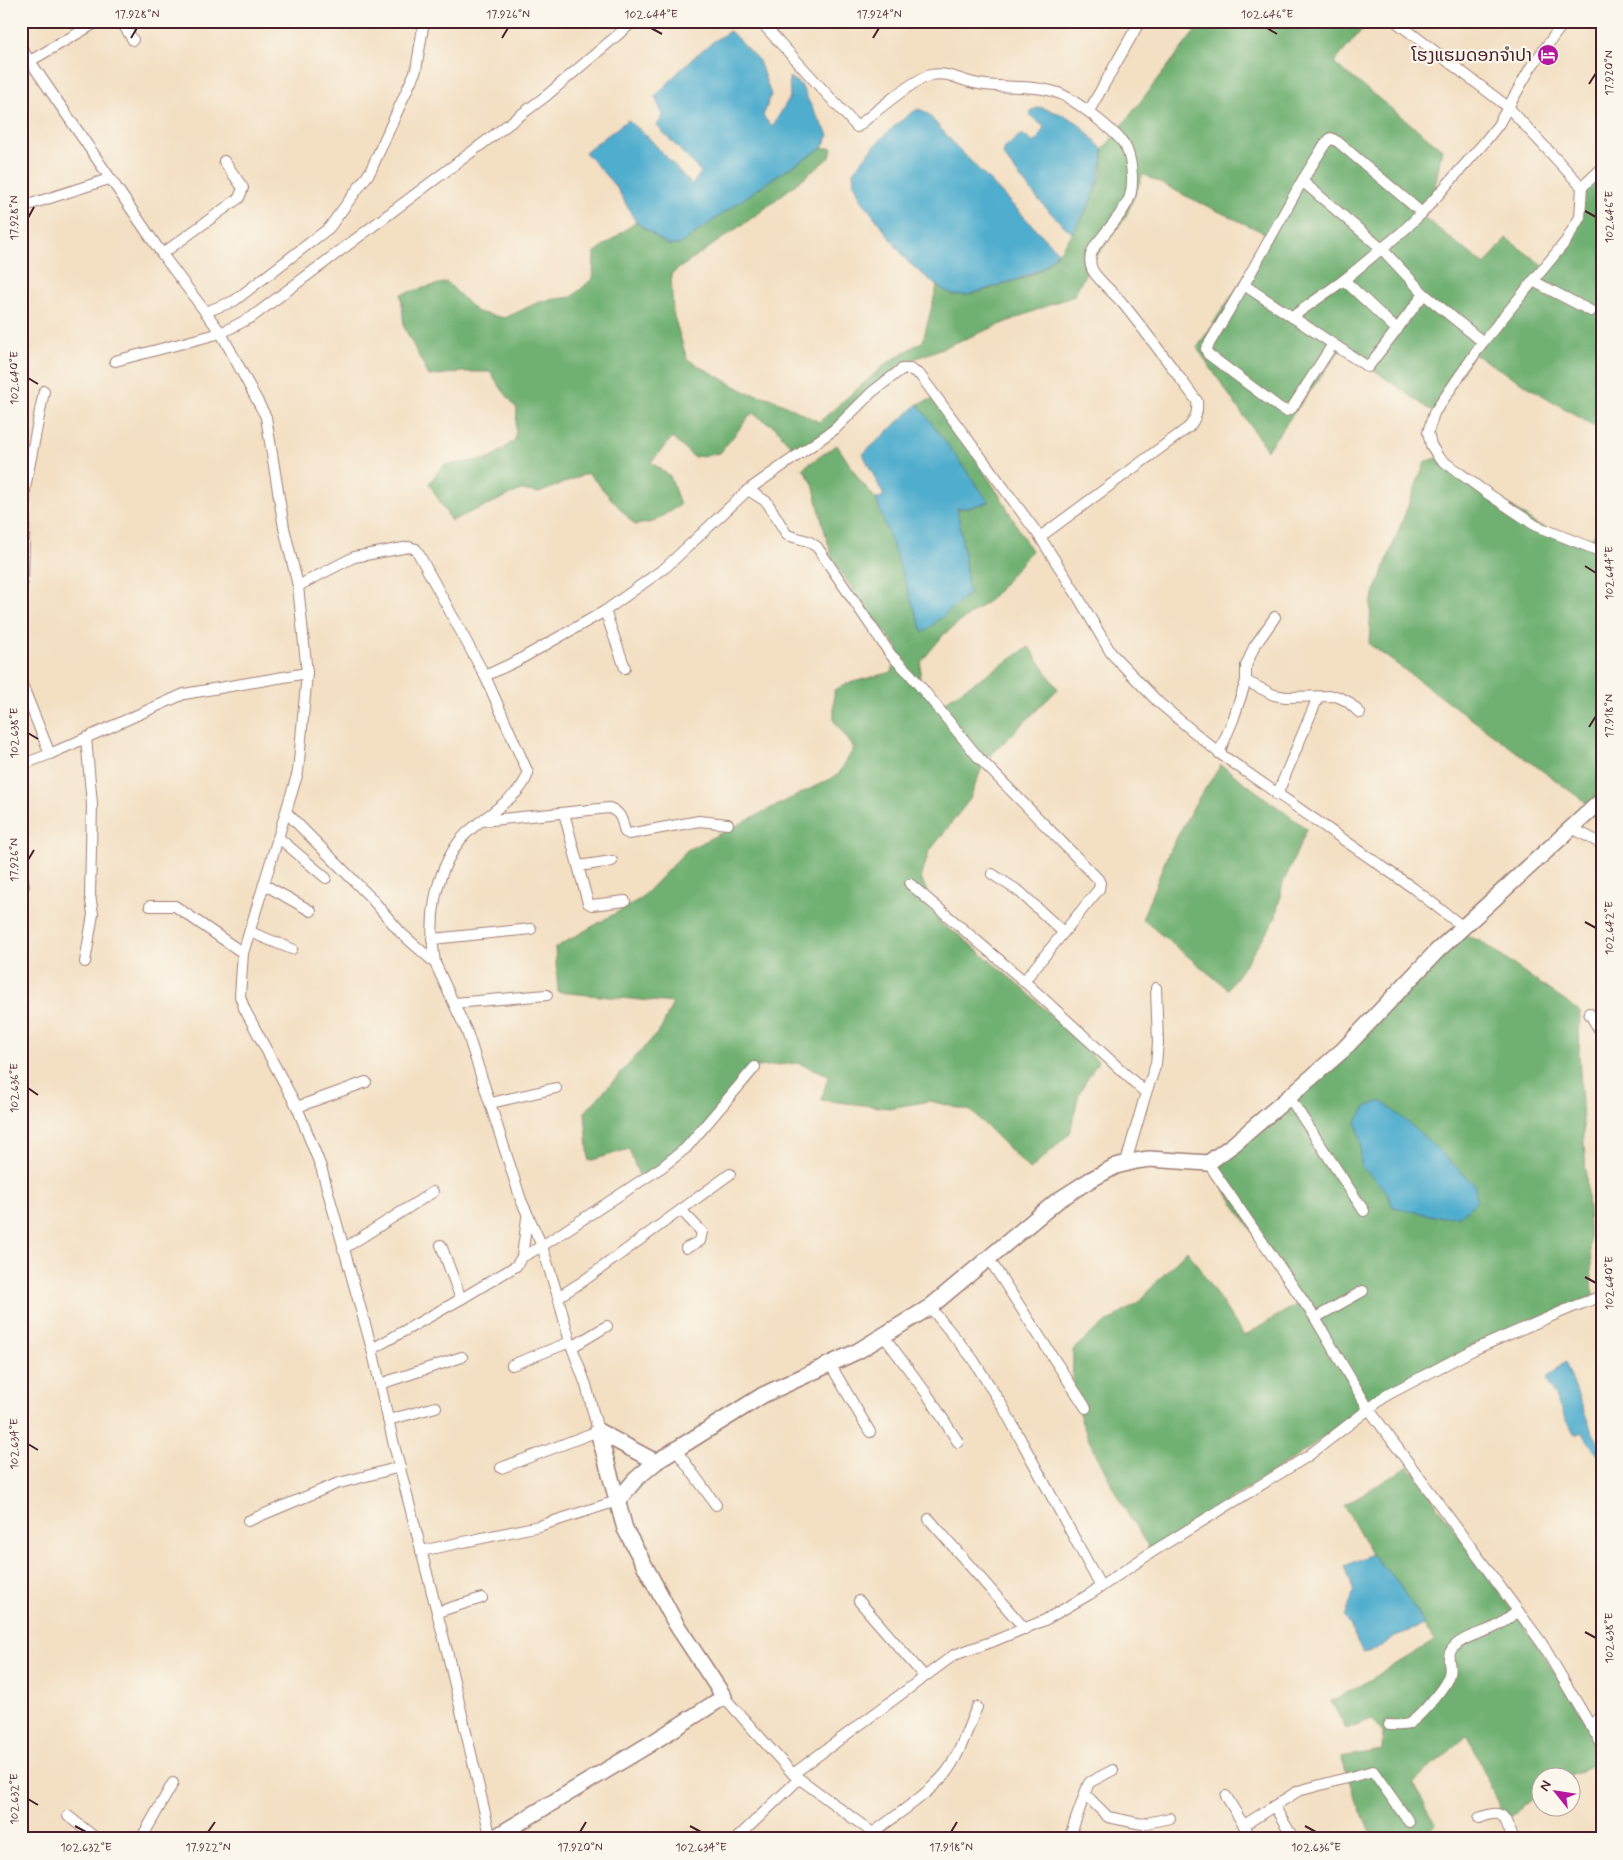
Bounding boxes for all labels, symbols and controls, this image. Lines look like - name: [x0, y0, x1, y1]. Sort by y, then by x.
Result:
- text: 17.928°N: [115, 7, 159, 23]
- text: 17.926°N: [486, 7, 530, 23]
- text: 102.644°E: [624, 7, 678, 23]
- text: 17.924°N: [856, 7, 902, 23]
- text: 102.646°E: [1241, 7, 1293, 23]
- hotel icon: ໂຮງແຮມດອກຈຳປາ: [1536, 43, 1560, 67]
- place label: ໂຮງແຮມດອກຈຳປາ: [1411, 44, 1532, 68]
- text: 17.920°N: [1602, 50, 1618, 96]
- text: 102.646°E: [1602, 191, 1618, 243]
- text: 17.928°N: [7, 196, 23, 240]
- text: 102.640°E: [7, 351, 23, 405]
- text: 102.644°E: [1602, 546, 1618, 600]
- text: 17.918°N: [1602, 694, 1618, 738]
- text: 102.638°E: [7, 708, 23, 758]
- text: 17.926°N: [7, 838, 23, 882]
- text: 102.642°E: [1602, 901, 1618, 955]
- text: 102.636°E: [7, 1063, 23, 1113]
- text: 102.640°E: [1602, 1256, 1618, 1310]
- text: 102.634°E: [7, 1418, 23, 1470]
- text: 102.638°E: [1602, 1613, 1618, 1663]
- north arrow: [1530, 1768, 1580, 1818]
- text: 102.632°E: [7, 1773, 23, 1825]
- text: N: [1535, 1777, 1556, 1795]
- text: 102.632°E: [60, 1840, 112, 1856]
- text: 17.922°N: [185, 1840, 231, 1856]
- text: 17.920°N: [557, 1840, 603, 1856]
- text: 102.634°E: [675, 1840, 727, 1856]
- text: 17.918°N: [929, 1840, 973, 1856]
- text: 102.636°E: [1291, 1840, 1341, 1856]

